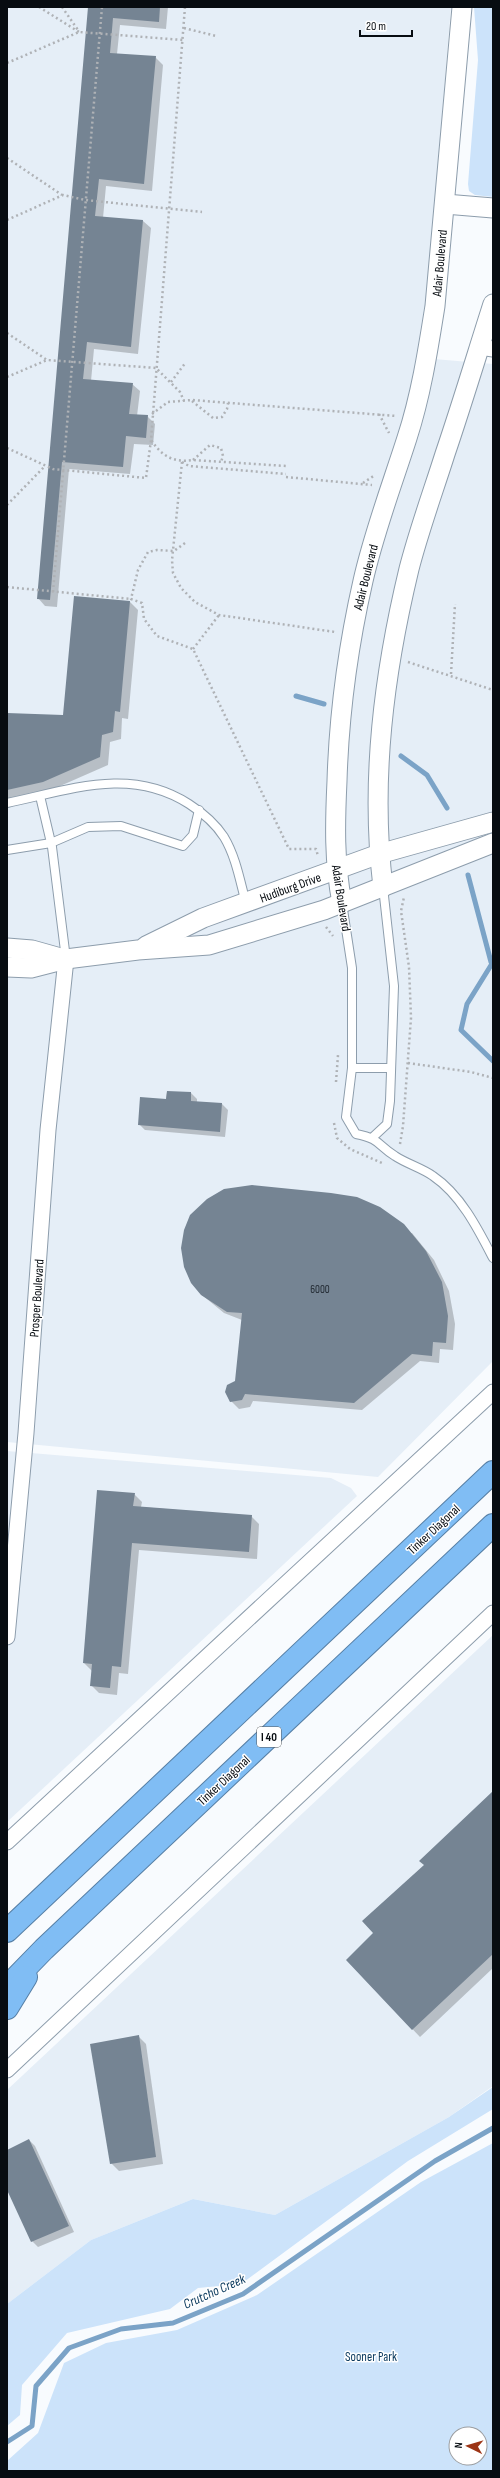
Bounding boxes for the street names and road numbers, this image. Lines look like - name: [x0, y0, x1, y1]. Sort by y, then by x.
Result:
- street label: Adair Boulevard: [429, 229, 451, 298]
- street label: Adair Boulevard: [350, 543, 382, 613]
- street label: Adair Boulevard: [328, 863, 354, 932]
- street label: Hudiburg Drive: [258, 869, 323, 906]
- street label: Prosper Boulevard: [26, 1258, 48, 1338]
- street label: Tinker Diagonal: [404, 1501, 463, 1558]
- road number: I 40: [257, 1727, 281, 1747]
- street label: Tinker Diagonal: [194, 1752, 253, 1809]

